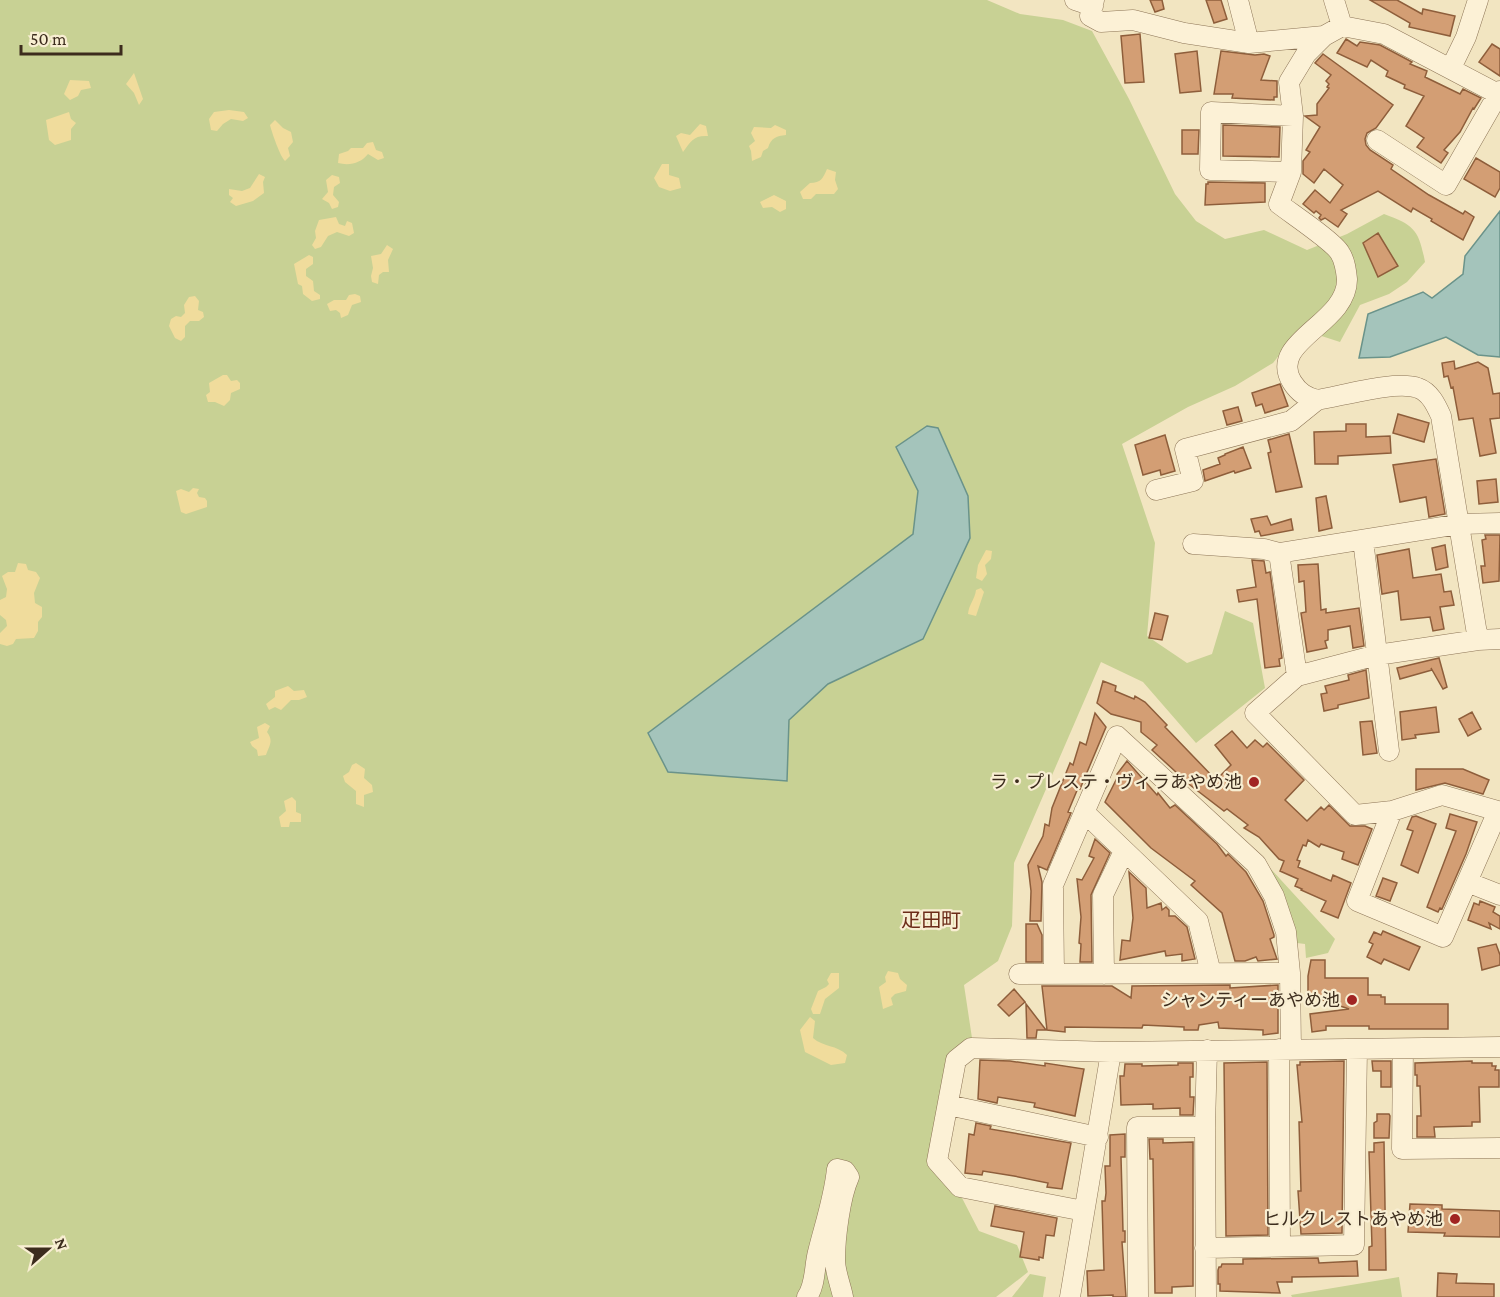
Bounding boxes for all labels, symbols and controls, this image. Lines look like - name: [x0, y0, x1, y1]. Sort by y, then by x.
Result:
- scale bar: [21, 18, 122, 56]
- text: 50 m: [30, 29, 67, 49]
- place label: ラ・プレステ・ヴィラあやめ池: [990, 772, 1242, 792]
- marker: ラ・プレステ・ヴィラあやめ池: [1247, 775, 1261, 789]
- district label: 疋田町: [901, 909, 961, 931]
- place label: シャンティーあやめ池: [1161, 990, 1340, 1010]
- marker: シャンティーあやめ池: [1345, 993, 1359, 1007]
- place label: ヒルクレストあやめ池: [1263, 1209, 1443, 1229]
- marker: ヒルクレストあやめ池: [1448, 1212, 1462, 1226]
- north arrow: [18, 1219, 78, 1279]
- text: N: [52, 1236, 71, 1252]

